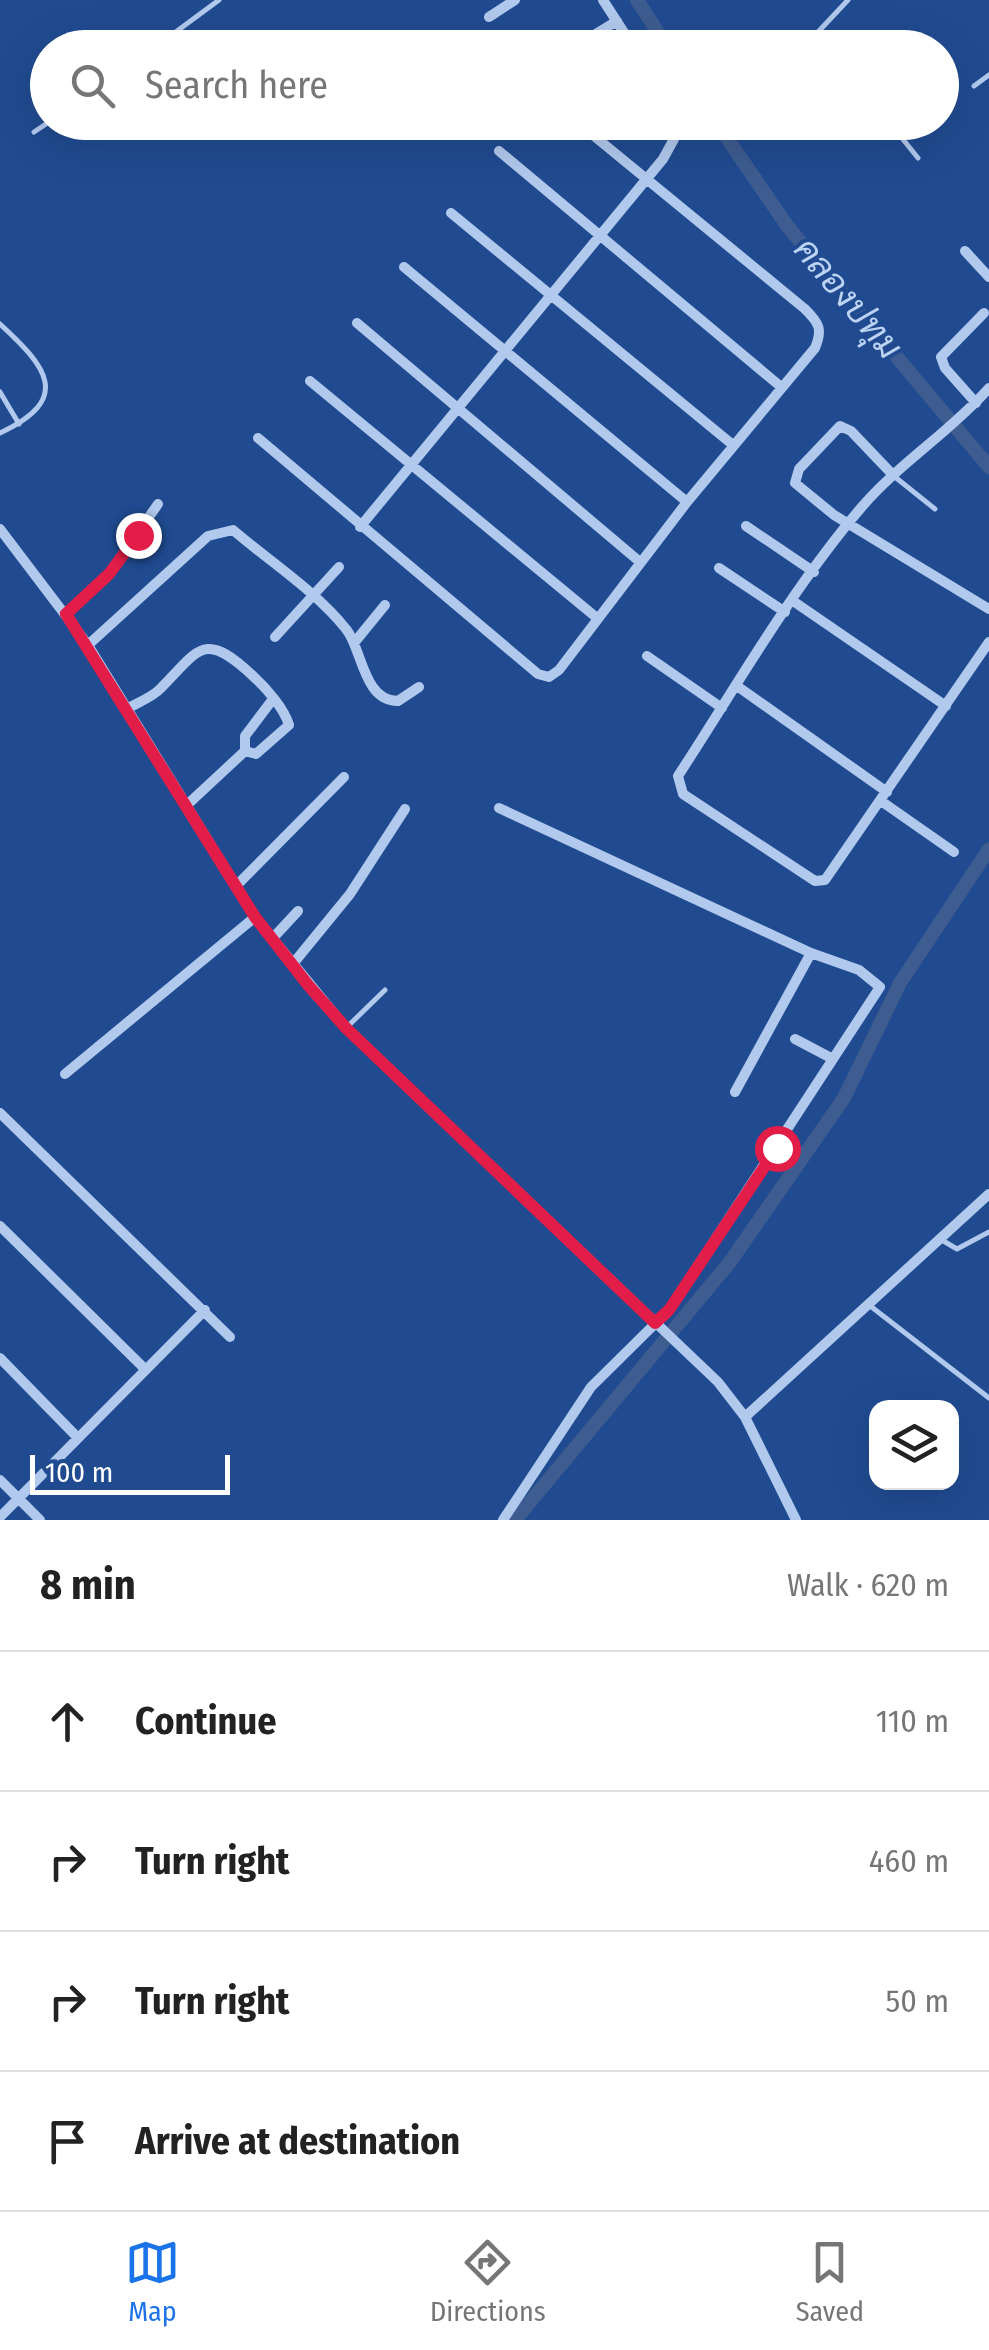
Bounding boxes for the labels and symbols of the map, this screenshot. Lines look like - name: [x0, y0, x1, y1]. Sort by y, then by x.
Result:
- water label: คลองปทุม: [783, 229, 911, 369]
- route end: [116, 513, 162, 559]
- route start: [755, 1126, 801, 1172]
- scale bar: [30, 1450, 230, 1494]

